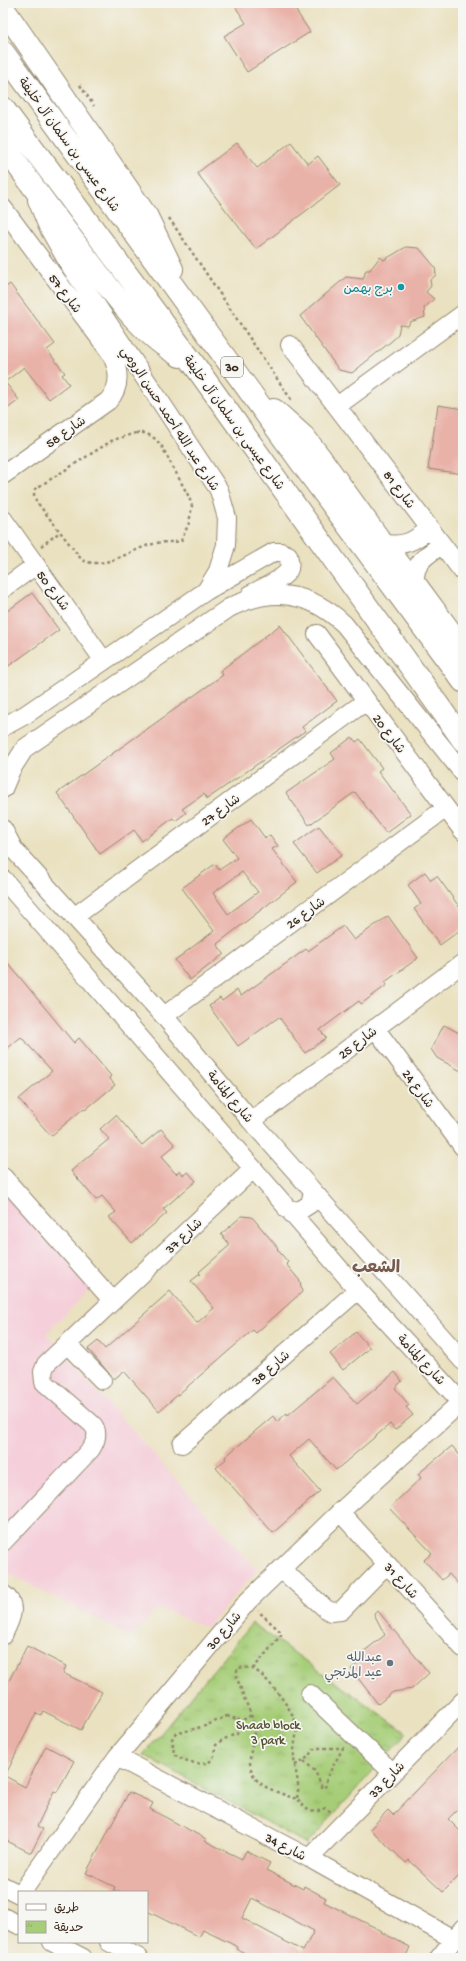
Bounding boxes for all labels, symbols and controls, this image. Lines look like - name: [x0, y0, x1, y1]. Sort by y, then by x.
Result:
- street label: شارع عيسى بن سلمان آل خليفة: [14, 75, 123, 216]
- street label: شارع 57: [45, 272, 83, 317]
- place label: برج بهمن: [343, 282, 393, 297]
- marker: برج بهمن: [396, 282, 406, 292]
- street label: شارع عبد الله أحمد حسن الرومي: [115, 343, 223, 495]
- street label: شارع عيسى بن سلمان آل خليفة: [179, 353, 288, 494]
- road number: 30: [221, 357, 243, 377]
- street label: شارع 58: [44, 414, 89, 452]
- street label: شارع 81: [379, 469, 417, 512]
- street label: شارع 50: [33, 569, 71, 614]
- street label: شارع 20: [368, 712, 408, 757]
- street label: شارع 27: [199, 792, 244, 830]
- street label: شارع 26: [284, 895, 329, 933]
- street label: شارع 25: [336, 1025, 381, 1063]
- street label: شارع 24: [398, 1067, 436, 1112]
- street label: شارع المنامة: [203, 1068, 255, 1127]
- street label: شارع 37: [163, 1216, 206, 1258]
- district label: الشعب: [352, 1259, 400, 1279]
- street label: شارع المنامة: [393, 1332, 447, 1389]
- street label: شارع 38: [249, 1348, 294, 1390]
- street label: شارع 31: [379, 1560, 420, 1603]
- street label: شارع 30: [204, 1610, 245, 1654]
- place label: عبدالله عيد المرتجي: [325, 1651, 382, 1683]
- marker: عبدالله عيد المرتجي: [385, 1658, 395, 1668]
- park label: Shaab block 3 park: [236, 1719, 301, 1749]
- street label: شارع 33: [366, 1759, 409, 1803]
- street label: شارع 34: [261, 1831, 308, 1865]
- legend: [18, 1891, 148, 1943]
- text: طريق: [54, 1902, 79, 1916]
- text: حديقة: [54, 1922, 83, 1936]

